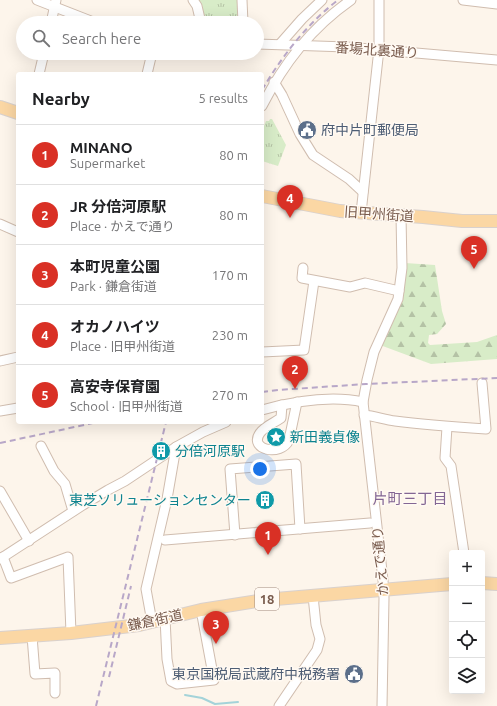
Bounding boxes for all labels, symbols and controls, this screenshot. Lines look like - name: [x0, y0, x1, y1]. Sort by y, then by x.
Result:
- search box: [16, 16, 264, 60]
- icon: search: [30, 27, 52, 49]
- text: Search here: [62, 30, 141, 47]
- street label: 番場北裏通り: [335, 39, 419, 61]
- text: Nearby: [32, 89, 90, 108]
- text: 5 results: [198, 91, 248, 105]
- public building icon: 府中片町郵便局: [296, 119, 318, 141]
- place label: 府中片町郵便局: [321, 122, 419, 138]
- text: MINANO: [70, 139, 133, 156]
- text: 1: [41, 148, 49, 162]
- text: 80 m: [219, 148, 248, 162]
- text: Supermarket: [70, 156, 145, 170]
- pin: 4: [277, 185, 303, 218]
- text: JR 分倍河原駅: [70, 198, 166, 215]
- street label: 旧甲州街道: [344, 204, 414, 224]
- text: 2: [41, 208, 49, 222]
- text: 80 m: [219, 208, 248, 222]
- text: Place · かえで通り: [70, 219, 175, 233]
- pin: 5: [461, 236, 487, 269]
- text: 本町児童公園: [70, 258, 160, 275]
- text: 3: [41, 268, 49, 282]
- text: 170 m: [212, 268, 248, 282]
- text: Park · 鎌倉街道: [70, 279, 157, 293]
- text: オカノハイツ: [70, 318, 160, 335]
- text: 4: [41, 328, 49, 342]
- text: 230 m: [212, 328, 248, 342]
- text: Place · 旧甲州街道: [70, 339, 175, 353]
- pin: 2: [282, 356, 308, 389]
- text: 高安寺保育園: [70, 378, 160, 395]
- text: 5: [41, 388, 49, 402]
- text: 270 m: [212, 388, 248, 402]
- text: School · 旧甲州街道: [70, 399, 183, 413]
- place icon: 新田義貞像: [265, 426, 287, 448]
- place label: 新田義貞像: [290, 429, 360, 445]
- building icon: 分倍河原駅: [150, 440, 172, 462]
- place label: 分倍河原駅: [175, 443, 245, 459]
- your location: [250, 459, 270, 479]
- building icon: 東芝ソリューションセンター: [254, 489, 276, 511]
- district label: 片町三丁目: [372, 490, 448, 507]
- place label: 東芝ソリューションセンター: [69, 492, 251, 508]
- pin: 1: [255, 522, 281, 555]
- street label: かえで通り: [369, 526, 391, 596]
- map controls: [449, 550, 485, 694]
- button: +: [449, 550, 485, 586]
- button: −: [449, 586, 485, 622]
- road number: 18: [255, 588, 279, 610]
- street label: 鎌倉街道: [126, 606, 184, 634]
- pin: 3: [203, 611, 229, 644]
- button: locate: [449, 622, 485, 658]
- button: layers: [449, 658, 485, 694]
- public building icon: 東京国税局武蔵府中税務署: [343, 663, 365, 685]
- place label: 東京国税局武蔵府中税務署: [172, 666, 340, 682]

